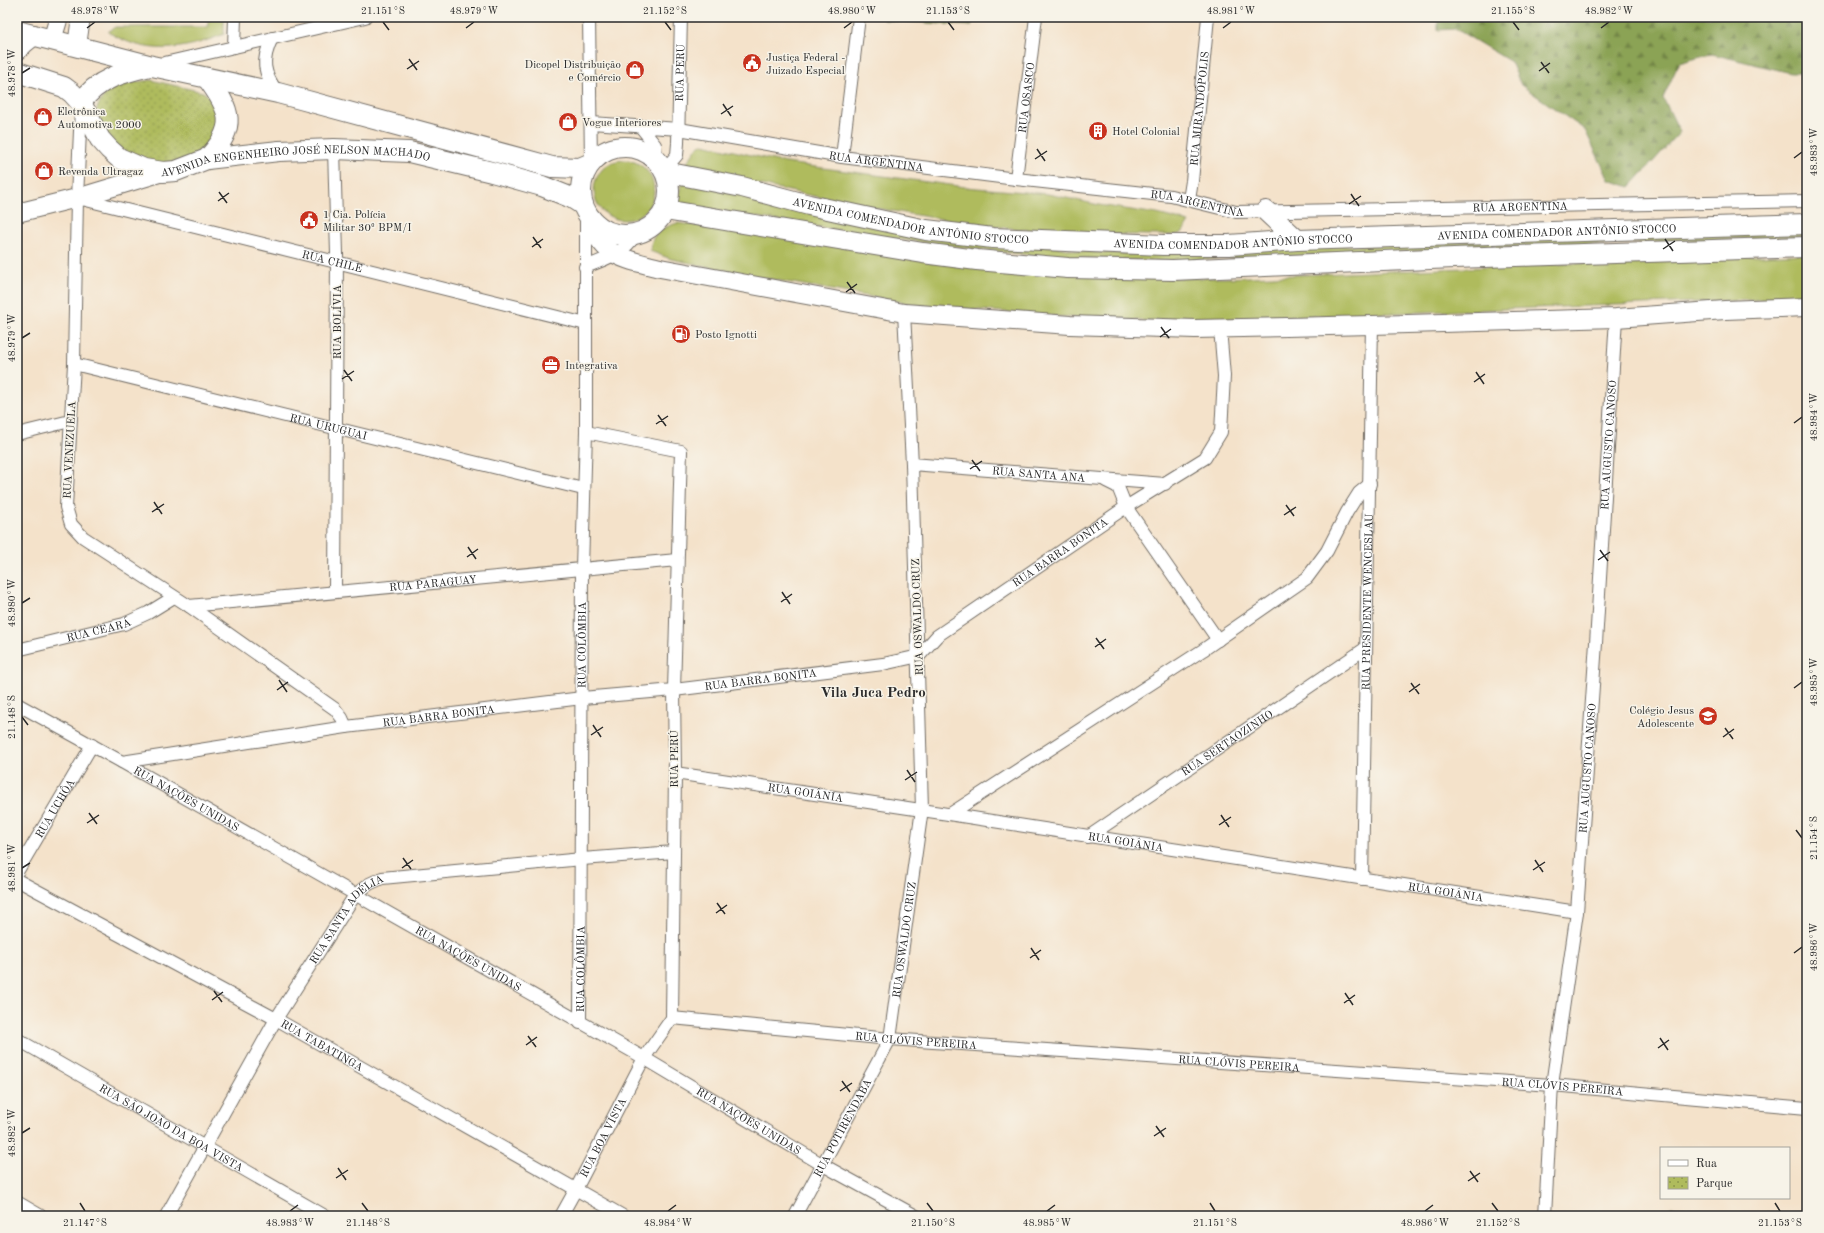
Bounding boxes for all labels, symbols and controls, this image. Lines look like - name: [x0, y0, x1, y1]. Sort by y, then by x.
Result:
- text: 48.978°W: [71, 6, 119, 16]
- text: 21.151°S: [361, 6, 405, 16]
- text: 48.979°W: [450, 6, 498, 16]
- text: 21.152°S: [643, 6, 687, 16]
- text: 48.980°W: [828, 6, 876, 16]
- text: 21.153°S: [926, 6, 970, 16]
- text: 48.981°W: [1207, 6, 1255, 16]
- text: 21.155°S: [1491, 6, 1535, 16]
- text: 48.982°W: [1585, 6, 1633, 16]
- street label: RUA PERU: [675, 44, 687, 102]
- text: 48.978°W: [7, 49, 17, 97]
- street label: RUA MIRANDÓPOLIS: [1190, 51, 1212, 166]
- public building icon: Justiça Federal - Juizado Especial: [741, 52, 763, 74]
- place label: Justiça Federal - Juizado Especial: [766, 53, 845, 77]
- shop icon: Dicopel Distribuição e Comércio: [624, 59, 646, 81]
- place label: Dicopel Distribuição e Comércio: [525, 60, 621, 84]
- street label: RUA OSASCO: [1018, 62, 1037, 134]
- shop icon: Eletrônica Automotiva 2000: [32, 106, 54, 128]
- place label: Eletrônica Automotiva 2000: [57, 107, 141, 131]
- shop icon: Vogue Interiores: [557, 111, 579, 133]
- place label: Vogue Interiores: [582, 118, 662, 129]
- building icon: Hotel Colonial: [1087, 120, 1109, 142]
- place label: Hotel Colonial: [1112, 127, 1180, 138]
- text: 48.983°W: [1809, 128, 1819, 176]
- street label: AVENIDA ENGENHEIRO JOSÉ NELSON MACHADO: [160, 144, 431, 179]
- street label: RUA ARGENTINA: [828, 151, 925, 174]
- shop icon: Revenda Ultragaz: [33, 160, 55, 182]
- place label: Revenda Ultragaz: [58, 167, 143, 178]
- street label: RUA ARGENTINA: [1150, 190, 1245, 219]
- street label: AVENIDA COMENDADOR ANTÔNIO STOCCO: [791, 197, 1029, 246]
- street label: RUA ARGENTINA: [1472, 202, 1569, 214]
- public building icon: 1 Cia. Polícia Militar 30º BPM/I: [298, 209, 320, 231]
- place label: 1 Cia. Polícia Militar 30º BPM/I: [323, 210, 412, 234]
- street label: AVENIDA COMENDADOR ANTÔNIO STOCCO: [1437, 224, 1677, 243]
- street label: AVENIDA COMENDADOR ANTÔNIO STOCCO: [1113, 234, 1353, 252]
- street label: RUA CHILE: [301, 250, 363, 275]
- street label: RUA BOLÍVIA: [331, 284, 344, 359]
- text: 48.979°W: [7, 314, 17, 362]
- fuel station icon: Posto Ignotti: [670, 323, 692, 345]
- place label: Posto Ignotti: [695, 330, 757, 341]
- office icon: Integrativa: [540, 354, 562, 376]
- place label: Integrativa: [565, 361, 618, 372]
- street label: RUA AUGUSTO CANOSO: [1600, 379, 1619, 510]
- text: 48.984°W: [1809, 393, 1819, 441]
- street label: RUA VENEZUELA: [62, 400, 79, 499]
- street label: RUA URUGUAI: [288, 413, 368, 443]
- street label: RUA SANTA ANA: [992, 466, 1086, 485]
- street label: RUA PRESIDENTE WENCESLAU: [1361, 513, 1376, 691]
- street label: RUA BARRA BONITA: [1011, 517, 1111, 590]
- street label: RUA OSWALDO CRUZ: [911, 558, 926, 676]
- street label: RUA PARAGUAY: [389, 575, 477, 594]
- text: 48.980°W: [7, 579, 17, 627]
- street label: RUA COLÔMBIA: [576, 601, 589, 688]
- street label: RUA CEARÁ: [66, 615, 134, 645]
- text: 48.985°W: [1809, 658, 1819, 706]
- street label: RUA BARRA BONITA: [704, 668, 818, 693]
- district label: Vila Juca Pedro: [820, 686, 926, 701]
- text: 21.148°S: [7, 695, 17, 739]
- street label: RUA AUGUSTO CANOSO: [1579, 703, 1599, 834]
- street label: RUA BARRA BONITA: [382, 705, 496, 729]
- school or university icon: Colégio Jesus Adolescente: [1697, 705, 1719, 727]
- place label: Colégio Jesus Adolescente: [1629, 706, 1694, 730]
- street label: RUA SERTÃOZINHO: [1180, 709, 1276, 779]
- street label: RUA PERÚ: [668, 730, 681, 788]
- street label: RUA NAÇÕES UNIDAS: [131, 766, 241, 834]
- street label: RUA UCHÔA: [34, 777, 78, 840]
- street label: RUA GOIÂNIA: [767, 783, 844, 805]
- text: 21.154°S: [1809, 816, 1819, 860]
- street label: RUA GOIÂNIA: [1087, 832, 1165, 855]
- text: 48.981°W: [7, 844, 17, 892]
- street label: RUA SANTA ADÉLIA: [309, 874, 386, 966]
- street label: RUA OSWALDO CRUZ: [892, 881, 919, 999]
- street label: RUA GOIÂNIA: [1407, 882, 1485, 905]
- text: 48.986°W: [1809, 923, 1819, 971]
- street label: RUA NAÇÕES UNIDAS: [413, 925, 522, 994]
- street label: RUA COLÔMBIA: [574, 925, 587, 1012]
- street label: RUA TABATINGA: [278, 1019, 365, 1075]
- street label: RUA CLÓVIS PEREIRA: [854, 1032, 978, 1052]
- street label: RUA CLÓVIS PEREIRA: [1178, 1055, 1301, 1075]
- street label: RUA POTIRENDABA: [813, 1077, 875, 1180]
- street label: RUA CLÓVIS PEREIRA: [1501, 1077, 1624, 1098]
- street label: RUA SÃO JOÃO DA BOA VISTA: [97, 1083, 245, 1175]
- street label: RUA NAÇÕES UNIDAS: [694, 1086, 802, 1157]
- street label: RUA BOA VISTA: [579, 1096, 629, 1180]
- text: 48.982°W: [7, 1109, 17, 1157]
- legend: [1660, 1147, 1790, 1199]
- text: Rua: [1696, 1158, 1717, 1170]
- text: Parque: [1696, 1178, 1733, 1190]
- text: 21.147°S: [63, 1218, 107, 1228]
- text: 48.983°W: [266, 1218, 314, 1228]
- text: 21.148°S: [346, 1218, 390, 1228]
- text: 48.984°W: [644, 1218, 692, 1228]
- text: 21.150°S: [911, 1218, 955, 1228]
- text: 48.985°W: [1023, 1218, 1071, 1228]
- text: 21.151°S: [1193, 1218, 1237, 1228]
- text: 48.986°W: [1401, 1218, 1449, 1228]
- text: 21.152°S: [1476, 1218, 1520, 1228]
- text: 21.153°S: [1758, 1218, 1802, 1228]

